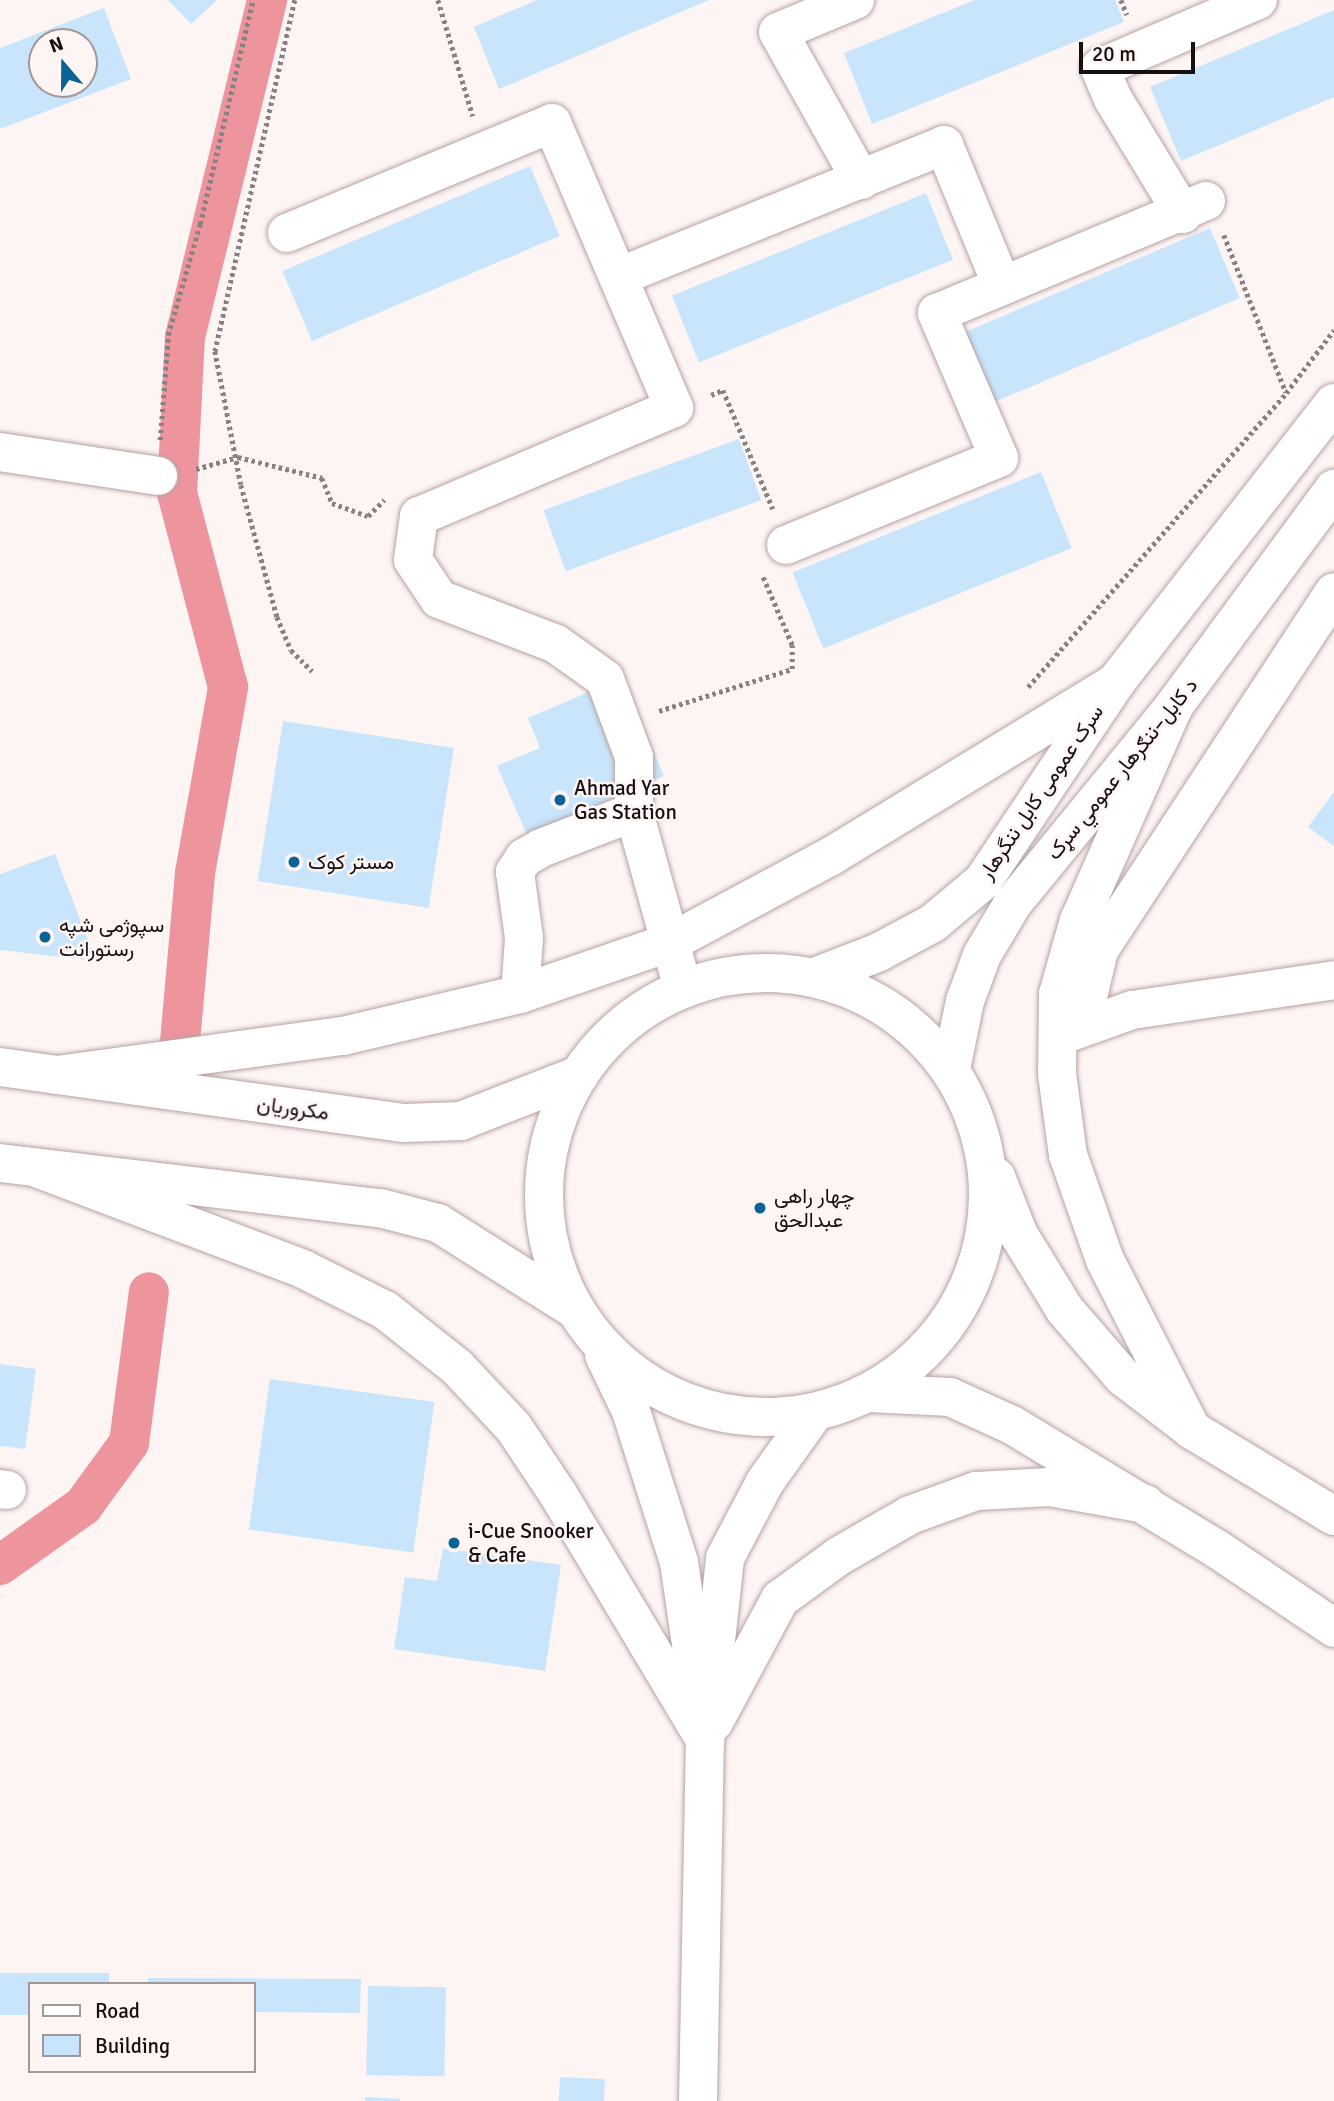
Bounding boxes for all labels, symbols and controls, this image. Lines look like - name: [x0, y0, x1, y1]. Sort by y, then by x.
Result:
- north arrow: [28, 28, 98, 98]
- scale bar: [1082, 28, 1198, 72]
- text: N: [46, 32, 67, 59]
- text: 20 m: [1092, 41, 1136, 67]
- street label: د کابل–ننګرهار عمومي سړک: [1041, 673, 1203, 865]
- street label: سرک عمومی کابل ننگرهار: [973, 700, 1109, 884]
- place label: Ahmad Yar Gas Station: [574, 775, 677, 825]
- marker: Ahmad Yar Gas Station: [552, 792, 568, 808]
- place label: مستر کوک: [308, 849, 394, 875]
- marker: مستر کوک: [286, 854, 302, 870]
- place label: سپوژمی شپه رستورانت: [59, 912, 164, 962]
- marker: سپوژمی شپه رستورانت: [37, 929, 53, 945]
- street label: مکروریان: [255, 1090, 331, 1126]
- place label: چهار راهی عبدالحق: [774, 1183, 855, 1233]
- marker: چهار راهی عبدالحق: [752, 1200, 768, 1216]
- place label: i-Cue Snooker & Cafe: [468, 1518, 593, 1568]
- marker: i-Cue Snooker & Cafe: [446, 1535, 462, 1551]
- legend: [28, 1982, 256, 2073]
- text: Road: [95, 1998, 140, 2024]
- text: Building: [95, 2033, 170, 2059]

